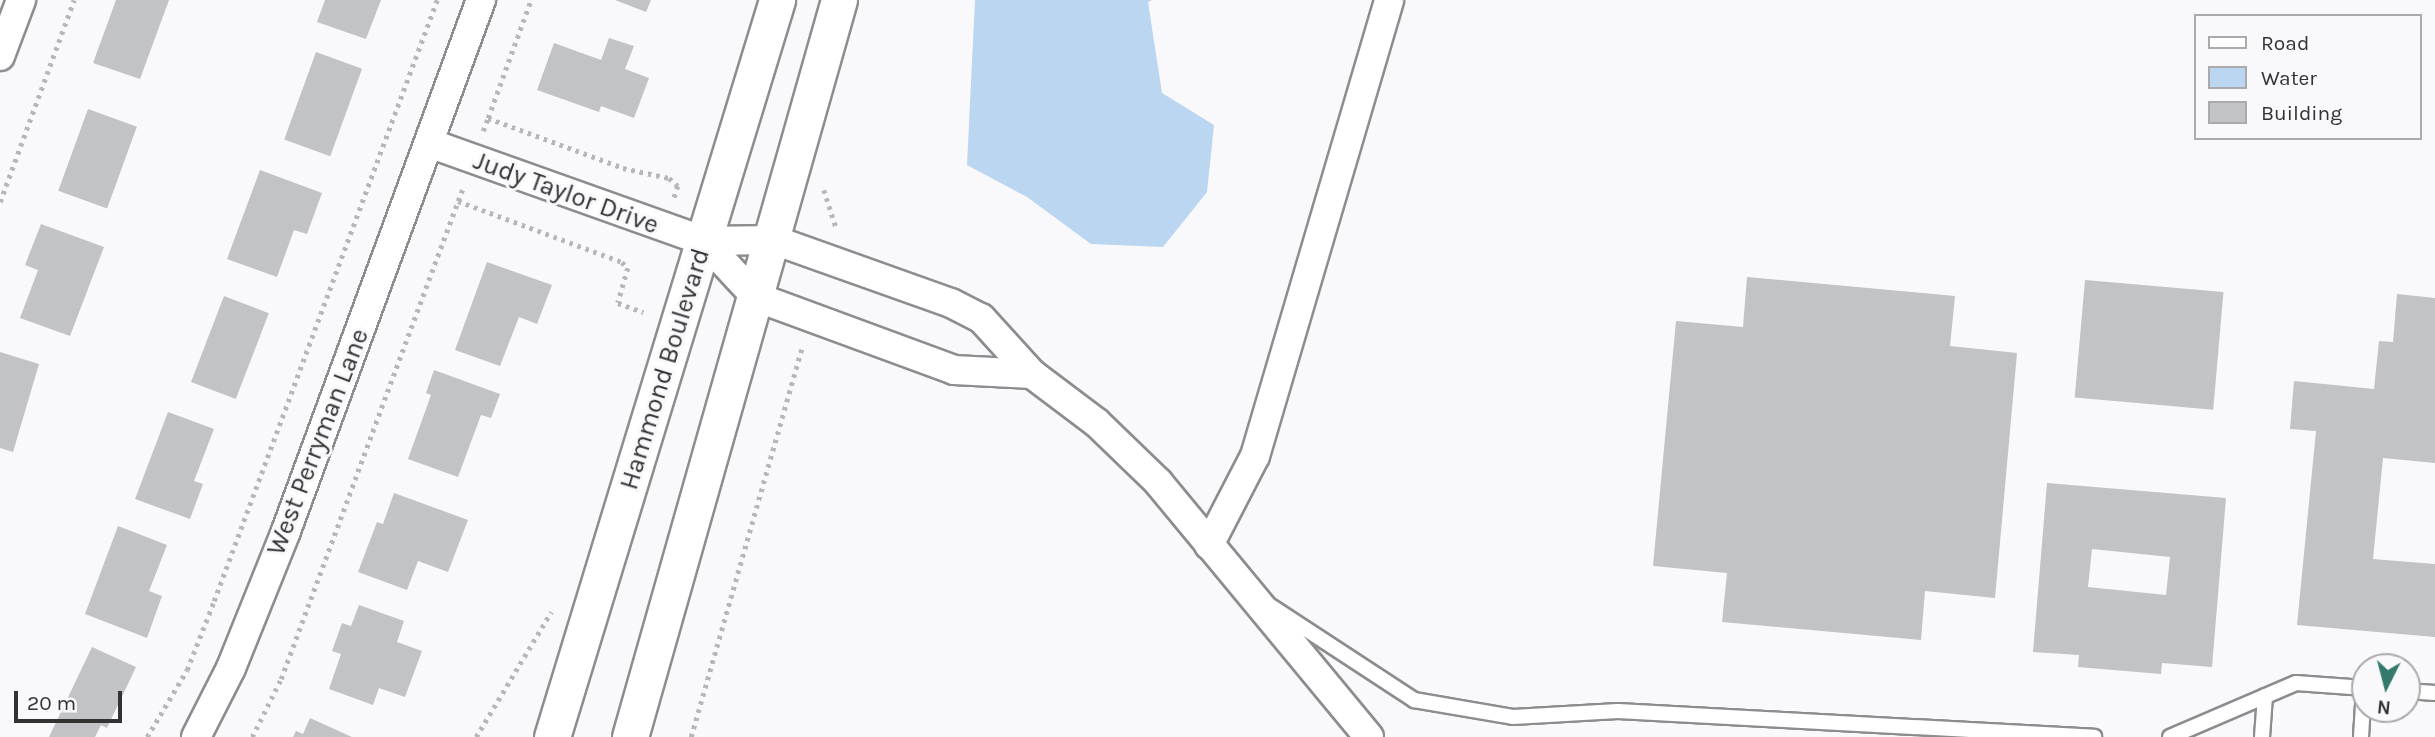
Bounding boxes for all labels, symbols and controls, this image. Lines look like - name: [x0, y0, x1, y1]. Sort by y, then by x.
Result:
- legend: [2194, 14, 2421, 140]
- text: Road: [2261, 31, 2309, 55]
- text: Water: [2261, 66, 2317, 90]
- text: Building: [2261, 101, 2342, 125]
- street label: Judy Taylor Drive: [469, 145, 663, 241]
- street label: Hammond Boulevard: [613, 245, 717, 493]
- street label: West Perryman Lane: [260, 324, 376, 560]
- north arrow: [2351, 653, 2421, 723]
- scale bar: [18, 678, 126, 722]
- text: 20 m: [27, 691, 76, 715]
- text: N: [2376, 695, 2392, 719]

